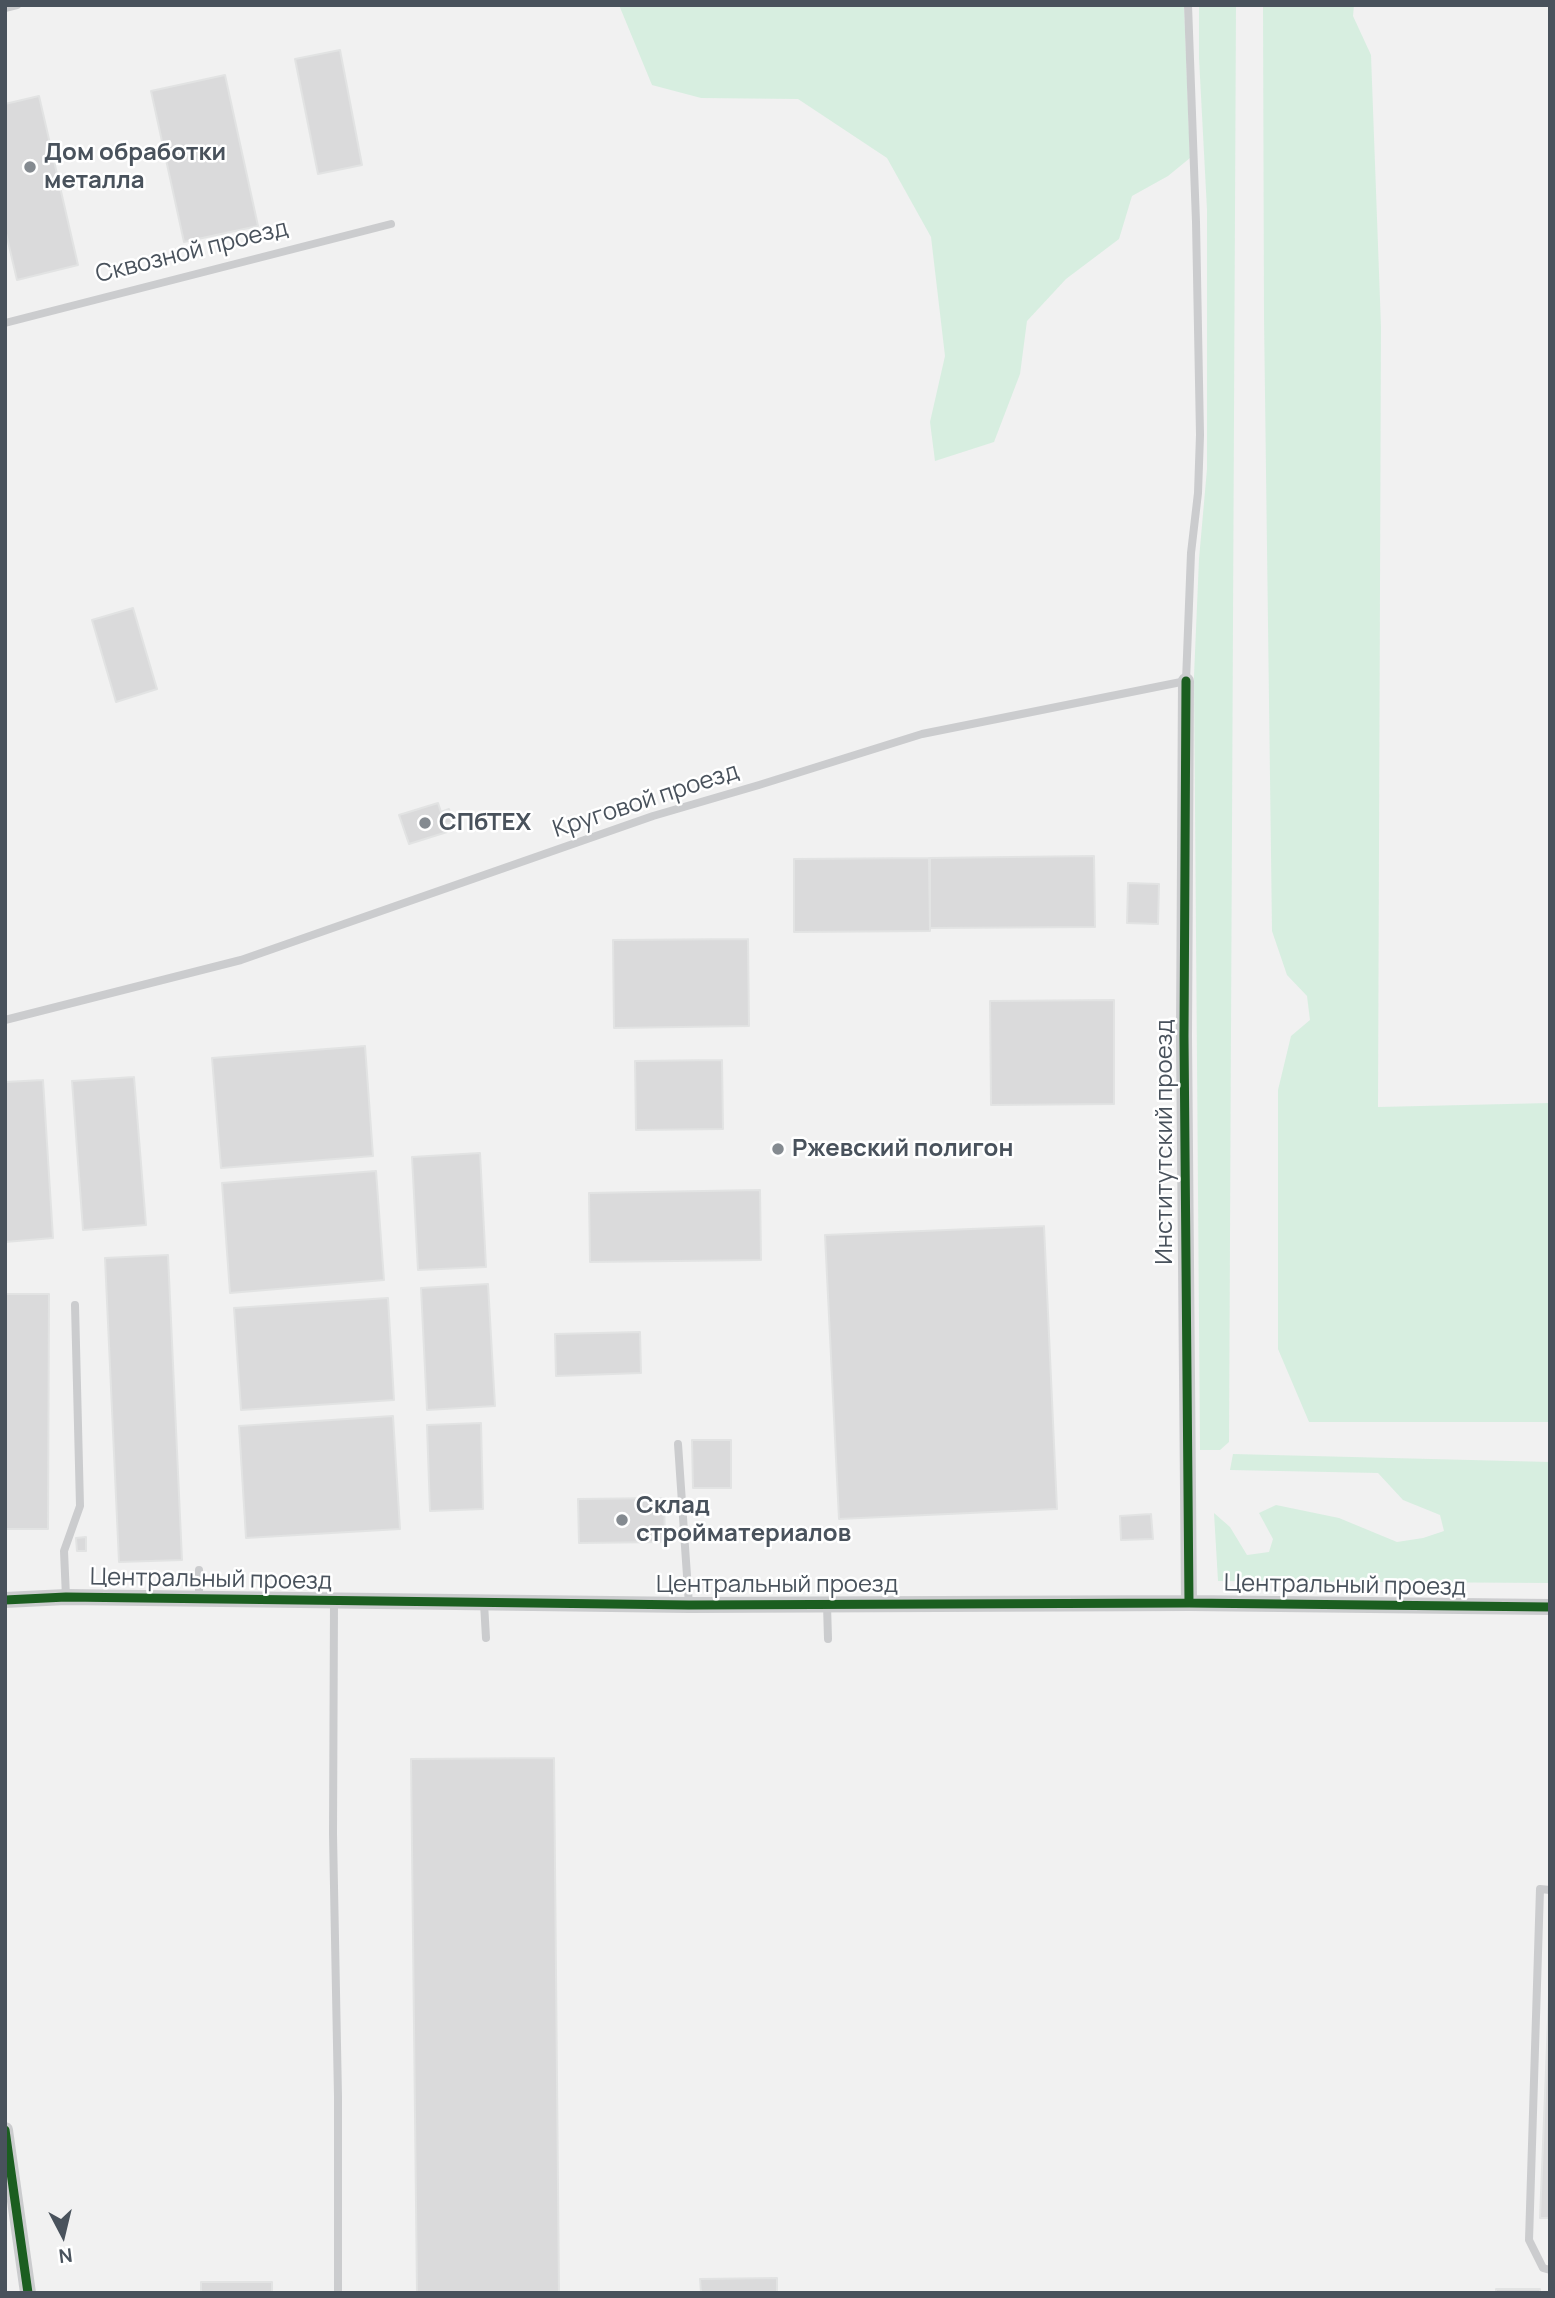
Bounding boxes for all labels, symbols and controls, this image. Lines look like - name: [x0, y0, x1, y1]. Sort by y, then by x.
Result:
- place label: Дом обработки металла: [44, 139, 226, 195]
- marker: Дом обработки металла: [22, 159, 38, 175]
- street label: Сквозной проезд: [93, 214, 291, 290]
- street label: Круговой проезд: [550, 757, 742, 845]
- place label: СПбТЕХ: [439, 809, 531, 837]
- marker: СПбТЕХ: [417, 815, 433, 831]
- street label: Институтский проезд: [1151, 1019, 1179, 1265]
- place label: Ржевский полигон: [792, 1135, 1013, 1163]
- marker: Ржевский полигон: [770, 1141, 786, 1157]
- place label: Склад стройматериалов: [636, 1492, 851, 1548]
- marker: Склад стройматериалов: [614, 1512, 630, 1528]
- street label: Центральный проезд: [90, 1563, 332, 1597]
- street label: Центральный проезд: [1224, 1569, 1466, 1603]
- street label: Центральный проезд: [656, 1571, 898, 1599]
- north arrow: [28, 2200, 98, 2270]
- text: N: [57, 2242, 74, 2270]

